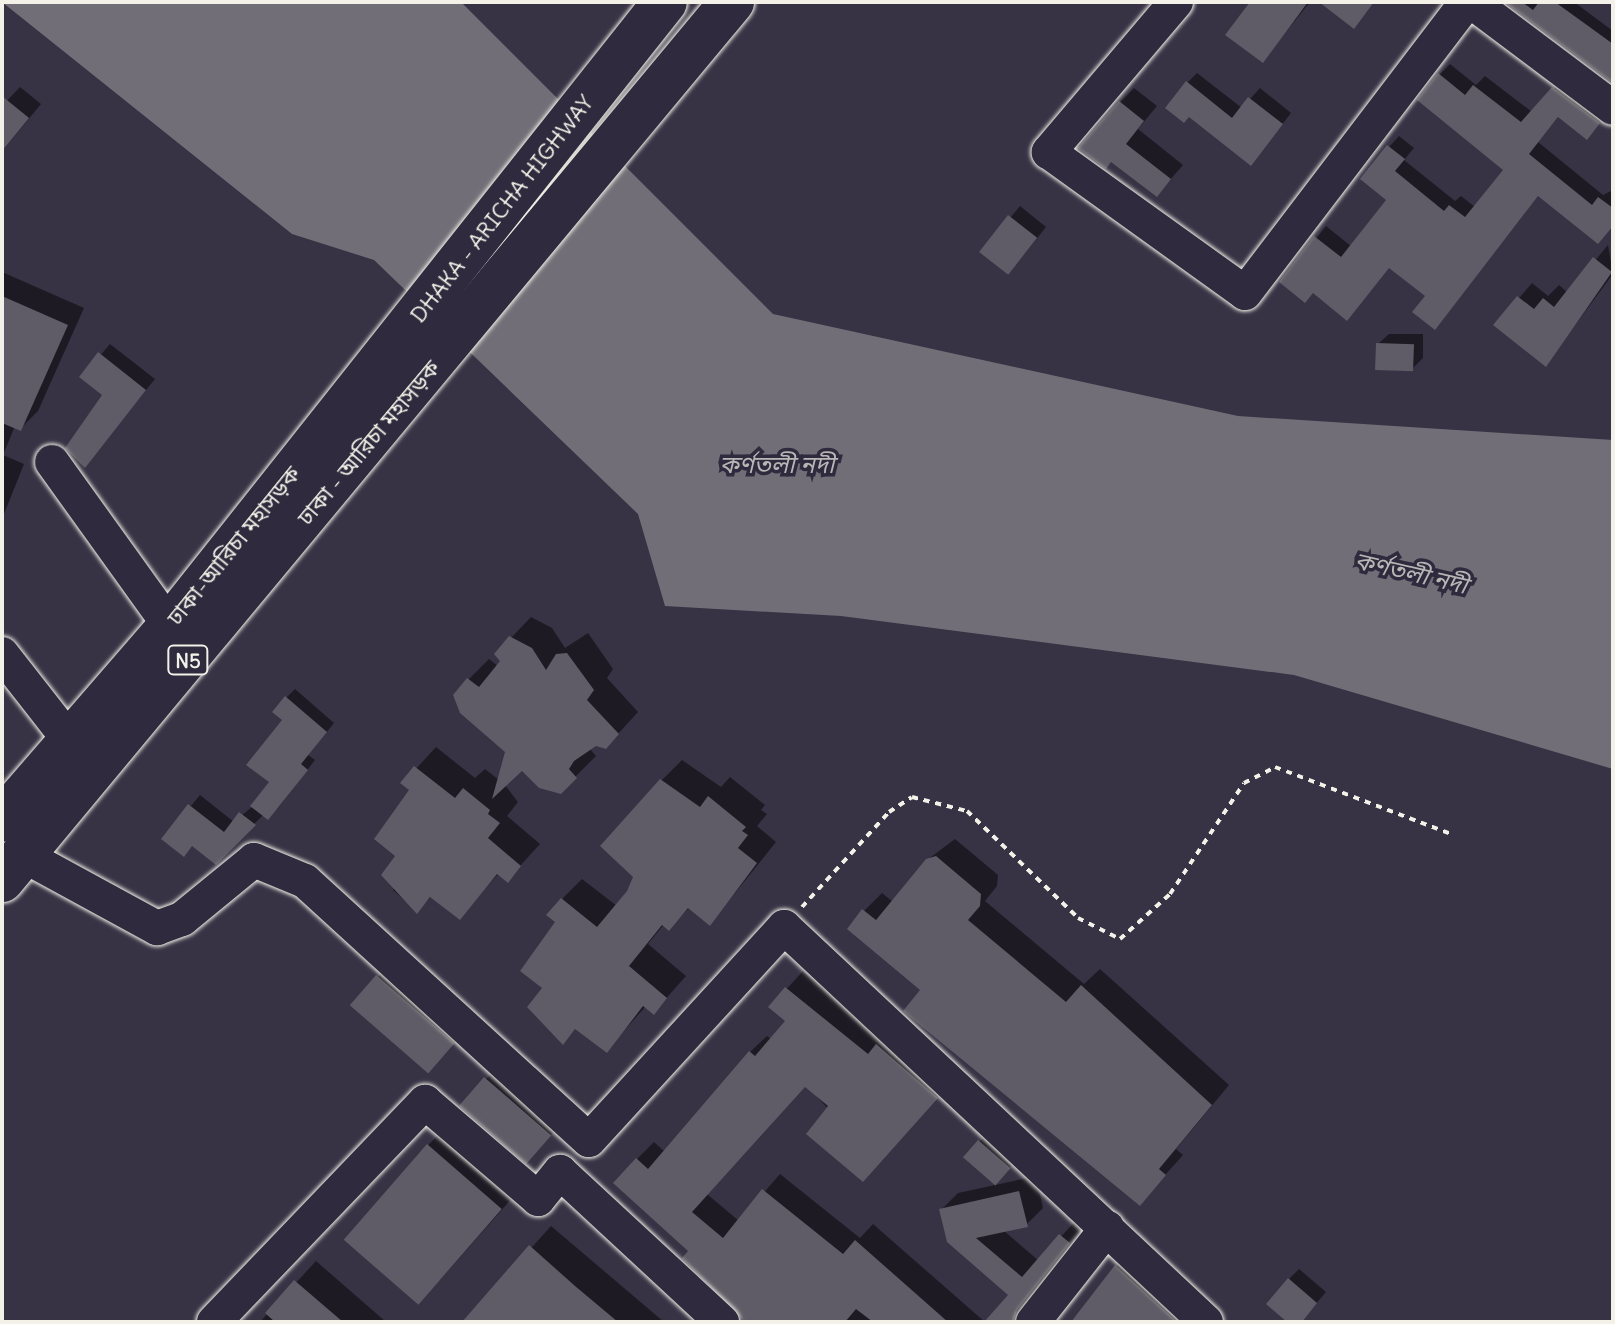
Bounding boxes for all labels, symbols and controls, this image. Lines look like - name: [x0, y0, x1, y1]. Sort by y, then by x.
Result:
- street label: DHAKA - ARICHA HIGHWAY: [405, 90, 599, 328]
- street label: ঢাকা - আরিচা মহাসড়ক: [292, 355, 446, 531]
- water label: কর্ণতলী নদী: [720, 451, 834, 479]
- street label: ঢাকা-আরিচা মহাসড়ক: [162, 461, 306, 631]
- water label: কর্ণতলী নদী: [1352, 546, 1470, 600]
- road number: N5: [166, 644, 210, 676]

